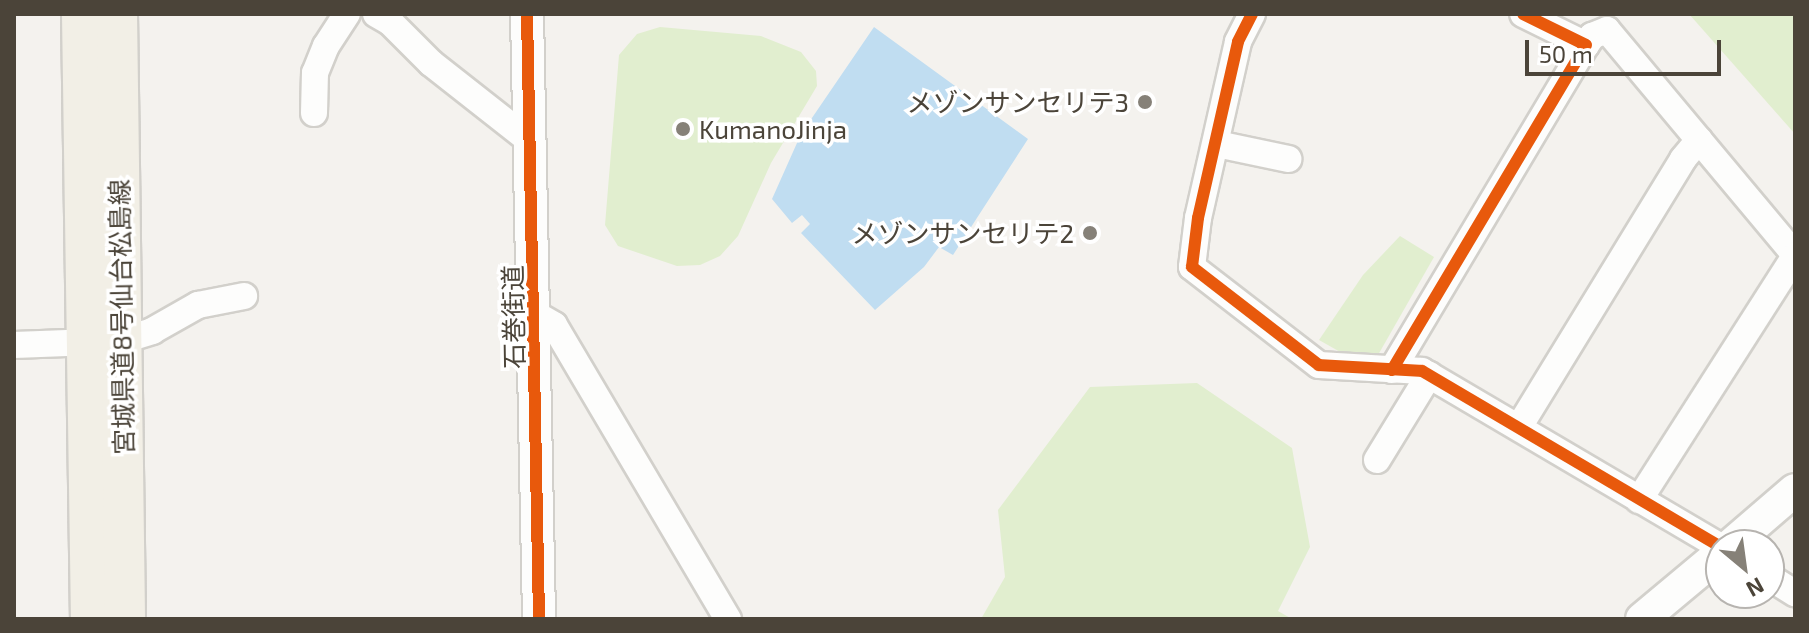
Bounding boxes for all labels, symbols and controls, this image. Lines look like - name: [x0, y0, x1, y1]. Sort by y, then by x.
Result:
- scale bar: [1529, 24, 1725, 74]
- text: 50 m: [1539, 39, 1593, 68]
- place label: メゾンサンセリテ3: [907, 86, 1129, 118]
- marker: メゾンサンセリテ3: [1136, 93, 1154, 111]
- place label: KumanoJinja: [699, 113, 847, 145]
- marker: KumanoJinja: [674, 120, 692, 138]
- street label: 宮城県道8号仙台松島線: [103, 179, 139, 455]
- place label: メゾンサンセリテ2: [851, 217, 1074, 249]
- marker: メゾンサンセリテ2: [1081, 224, 1099, 242]
- street label: 石巻街道: [496, 265, 530, 369]
- north arrow: [1705, 529, 1785, 609]
- text: N: [1742, 573, 1769, 603]

